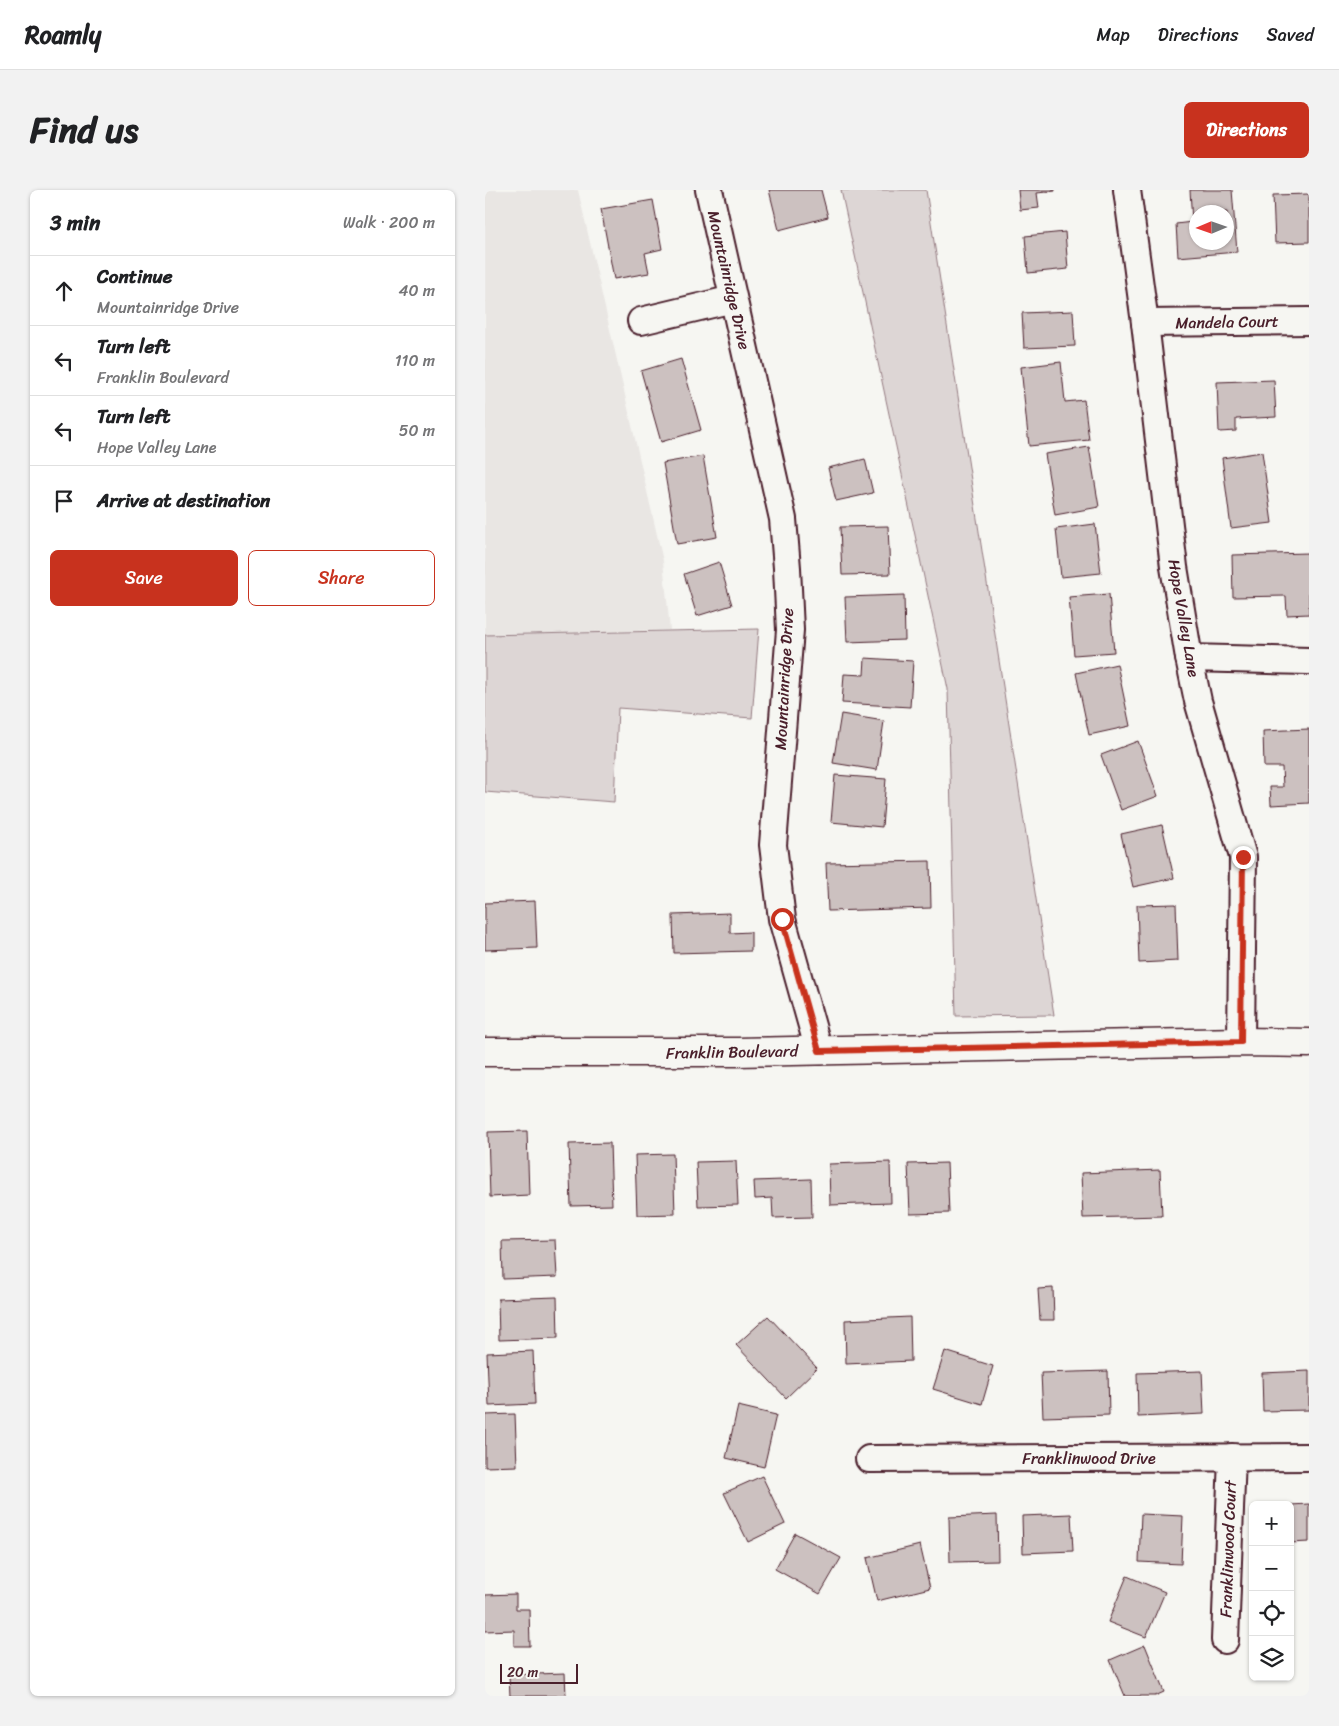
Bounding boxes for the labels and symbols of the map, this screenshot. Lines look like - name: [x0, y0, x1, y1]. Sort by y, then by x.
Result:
- north arrow: [1189, 205, 1234, 250]
- street label: Mountainridge Drive: [699, 208, 759, 352]
- street label: Mandela Court: [1175, 307, 1279, 337]
- street label: Hope Valley Lane: [1159, 557, 1209, 680]
- street label: Mountainridge Drive: [766, 607, 802, 751]
- route end: [1232, 846, 1255, 869]
- route start: [771, 908, 794, 931]
- street label: Franklin Boulevard: [666, 1036, 800, 1068]
- street label: Franklinwood Drive: [1022, 1444, 1156, 1473]
- street label: Franklinwood Court: [1211, 1479, 1245, 1618]
- scale bar: [500, 1661, 577, 1684]

